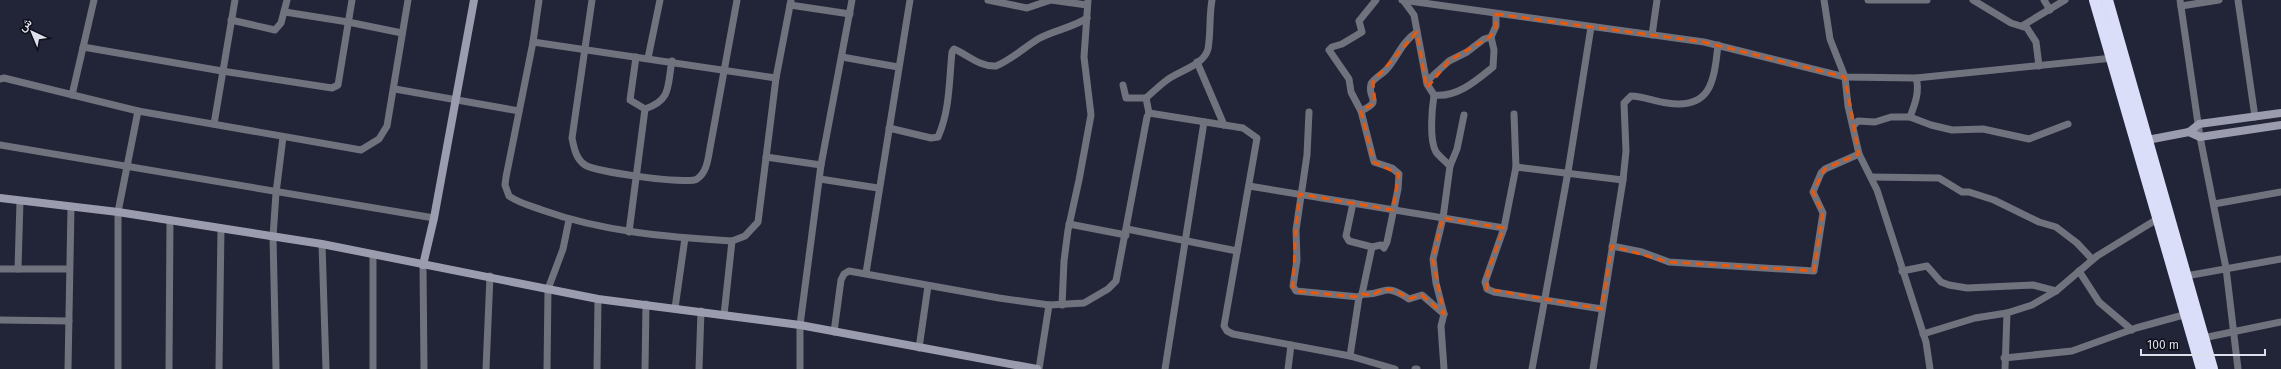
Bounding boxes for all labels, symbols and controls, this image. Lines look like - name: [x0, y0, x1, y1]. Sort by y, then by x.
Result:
- north arrow: [12, 12, 52, 52]
- text: ش: [16, 16, 35, 34]
- scale bar: [2141, 331, 2265, 357]
- text: 100 m: [2147, 338, 2179, 352]

